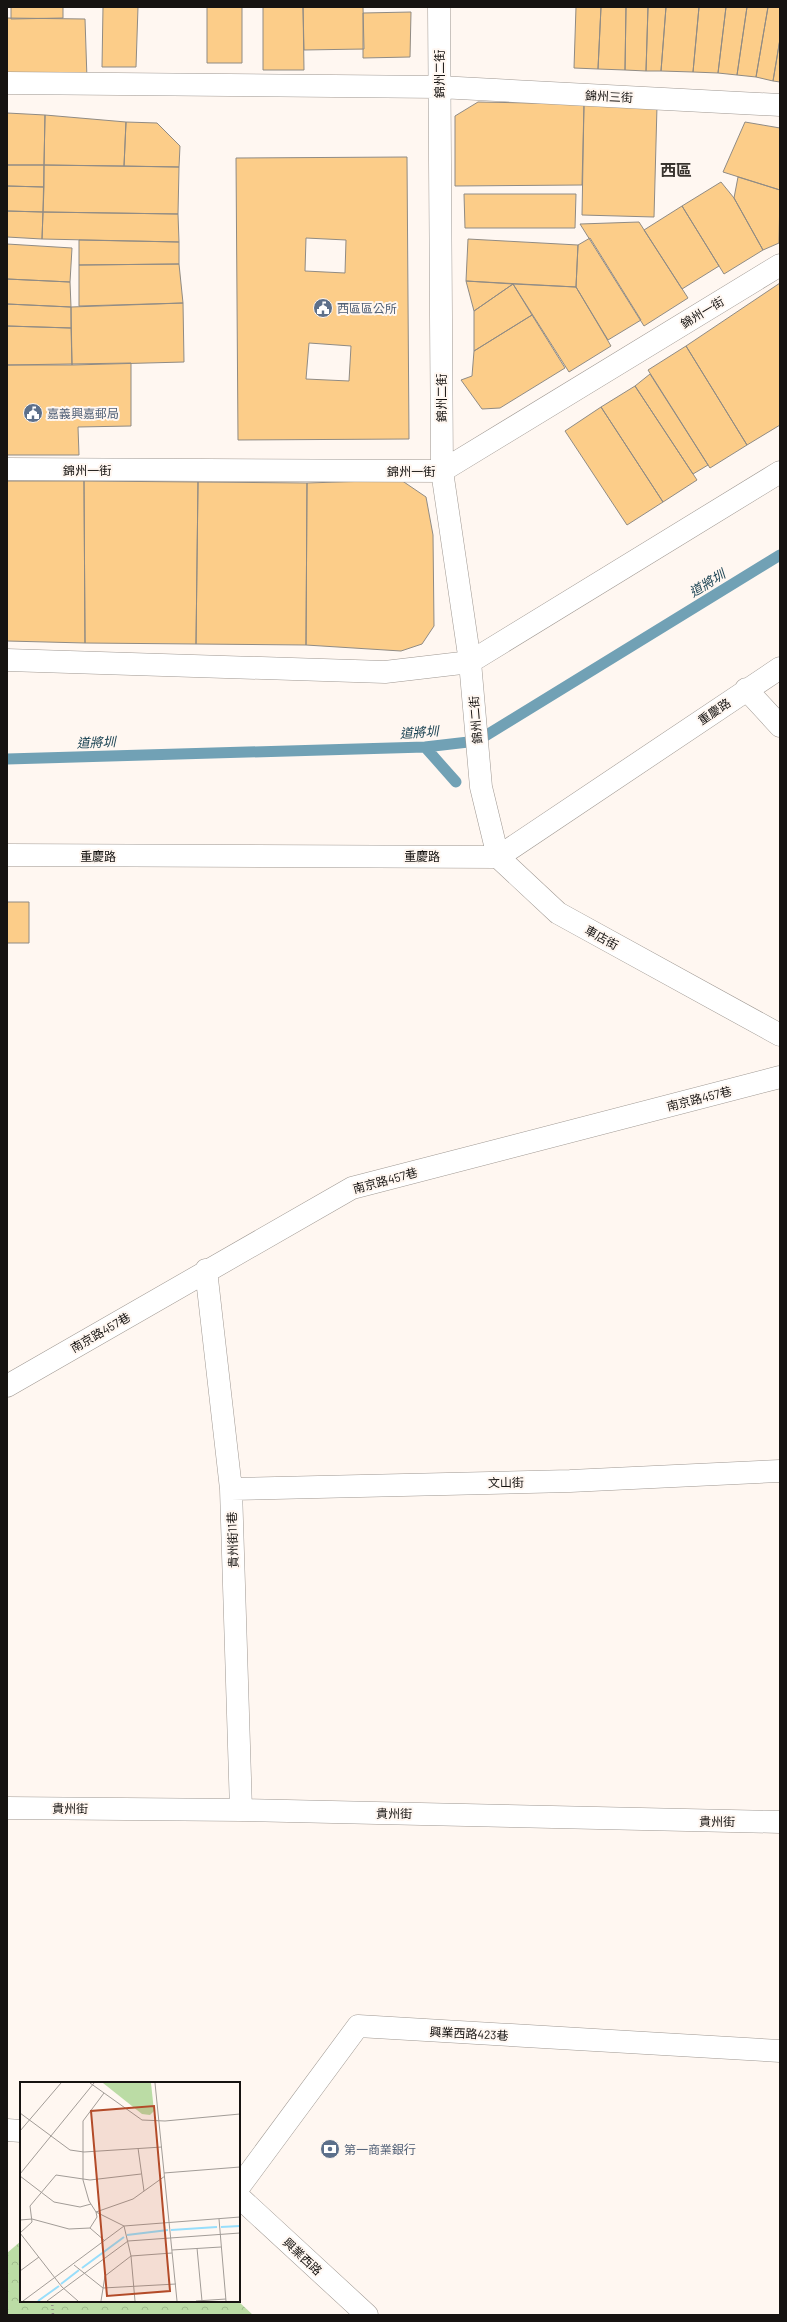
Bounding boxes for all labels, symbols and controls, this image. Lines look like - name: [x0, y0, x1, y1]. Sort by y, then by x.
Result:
- street label: 錦州二街: [432, 50, 446, 98]
- street label: 錦州三街: [585, 88, 633, 104]
- district label: 西區: [660, 160, 692, 179]
- street label: 錦州一街: [678, 294, 726, 330]
- public building icon: 西區區公所: [312, 297, 334, 319]
- place label: 西區區公所: [337, 301, 397, 315]
- street label: 錦州二街: [434, 374, 448, 422]
- public building icon: 嘉義興嘉郵局: [22, 402, 44, 424]
- place label: 嘉義興嘉郵局: [47, 406, 119, 420]
- street label: 錦州一街: [63, 463, 111, 477]
- street label: 錦州一街: [387, 464, 435, 478]
- water label: 道將圳: [686, 565, 729, 600]
- street label: 錦州二街: [466, 695, 484, 745]
- street label: 重慶路: [695, 695, 733, 727]
- water label: 道將圳: [399, 723, 441, 741]
- water label: 道將圳: [76, 733, 118, 751]
- street label: 重慶路: [80, 849, 116, 863]
- street label: 重慶路: [404, 849, 440, 863]
- street label: 車店街: [583, 922, 621, 952]
- street label: 南京路457巷: [665, 1083, 733, 1113]
- street label: 南京路457巷: [351, 1165, 419, 1195]
- street label: 南京路457巷: [68, 1309, 132, 1355]
- street label: 文山街: [488, 1475, 524, 1489]
- street label: 貴州街11巷: [224, 1512, 240, 1568]
- street label: 貴州街: [52, 1801, 88, 1815]
- street label: 貴州街: [376, 1806, 412, 1820]
- street label: 貴州街: [699, 1814, 735, 1828]
- street label: 興業西路423巷: [429, 2024, 509, 2042]
- inset map: [20, 2082, 240, 2302]
- bank icon: 第一商業銀行: [319, 2138, 341, 2160]
- place label: 第一商業銀行: [344, 2142, 416, 2156]
- street label: 興業西路: [281, 2235, 325, 2277]

